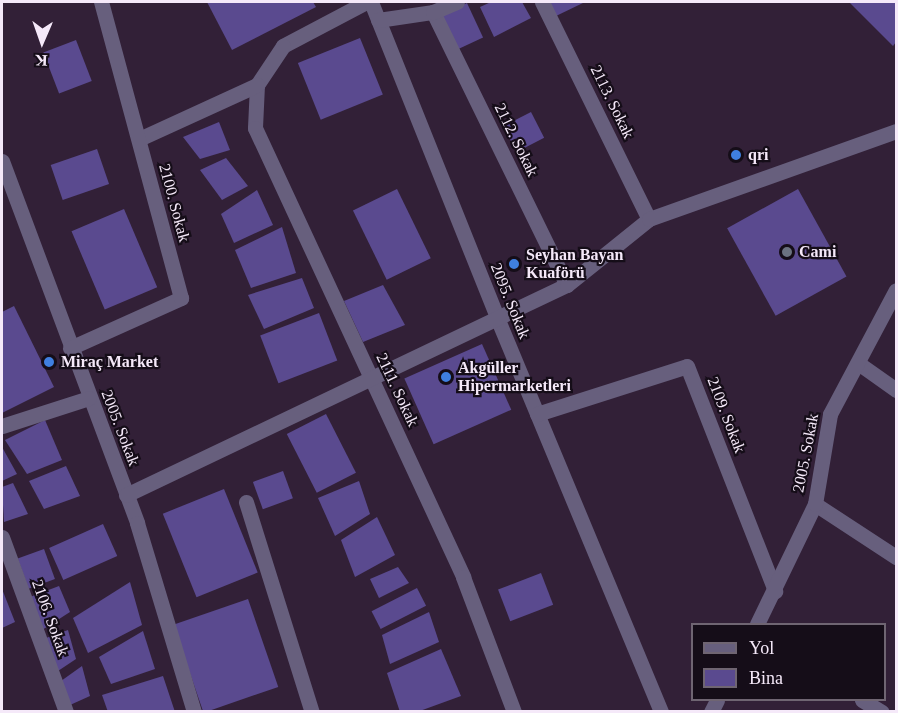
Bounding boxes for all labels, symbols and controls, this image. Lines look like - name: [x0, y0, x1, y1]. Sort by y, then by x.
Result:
- north arrow: [12, 12, 72, 72]
- text: K: [35, 52, 48, 69]
- street label: 2113. Sokak: [586, 62, 638, 142]
- street label: 2112. Sokak: [490, 100, 542, 180]
- place label: qri: [748, 145, 768, 165]
- marker: qri: [729, 148, 743, 162]
- street label: 2100. Sokak: [154, 162, 194, 244]
- place label: Cami: [799, 242, 836, 262]
- place label: Seyhan Bayan Kuaförü: [526, 245, 623, 283]
- marker: Cami: [780, 245, 794, 259]
- marker: Seyhan Bayan Kuaförü: [507, 257, 521, 271]
- street label: 2095. Sokak: [486, 260, 534, 342]
- street label: 2111. Sokak: [372, 350, 422, 430]
- place label: Miraç Market: [61, 352, 158, 372]
- marker: Miraç Market: [42, 355, 56, 369]
- place label: Akgüller Hipermarketleri: [458, 358, 571, 396]
- marker: Akgüller Hipermarketleri: [439, 370, 453, 384]
- street label: 2109. Sokak: [703, 374, 749, 456]
- street label: 2005. Sokak: [97, 387, 143, 469]
- street label: 2005. Sokak: [789, 412, 823, 494]
- street label: 2106. Sokak: [27, 577, 73, 659]
- legend: [691, 623, 886, 701]
- text: Yol: [749, 638, 774, 658]
- text: Bina: [749, 668, 783, 688]

